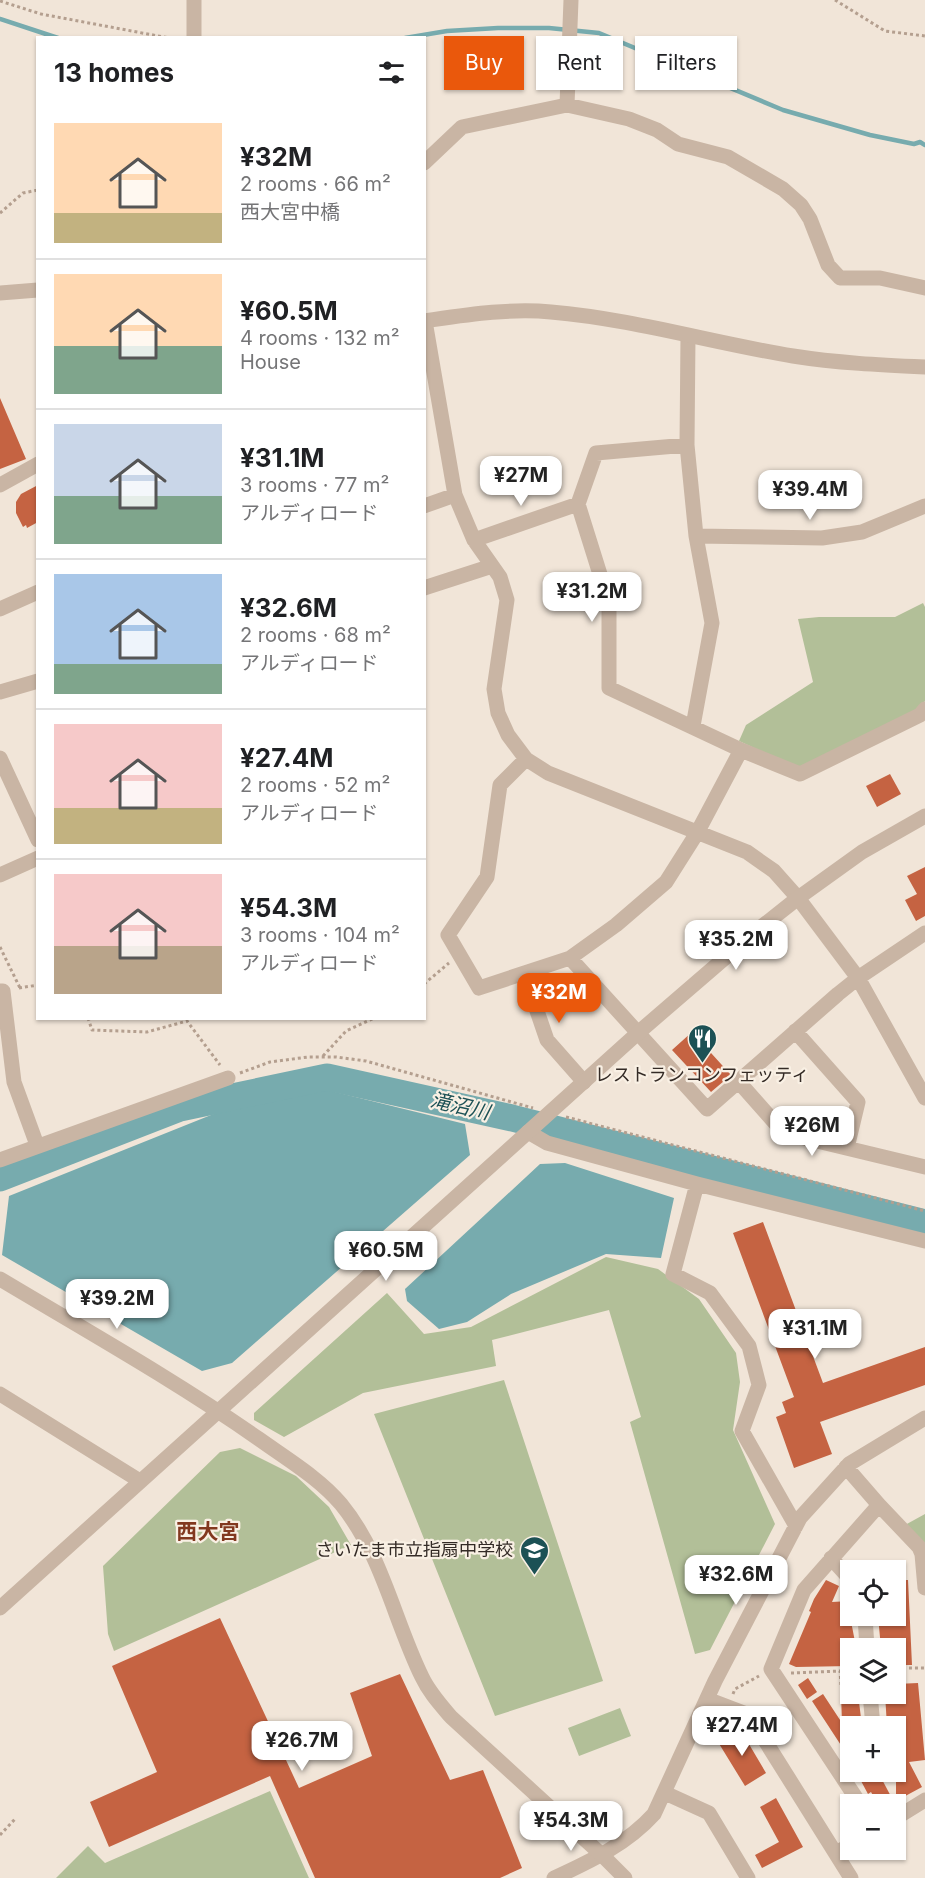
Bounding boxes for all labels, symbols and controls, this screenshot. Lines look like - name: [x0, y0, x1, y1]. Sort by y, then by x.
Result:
- chip: Buy: [444, 36, 524, 90]
- chip: Rent: [536, 36, 623, 90]
- chip: Filters: [635, 36, 737, 90]
- icon: filters: [375, 56, 408, 89]
- text: 13 homes: [54, 57, 174, 88]
- text: ¥32M: [240, 141, 312, 172]
- icon: home: [102, 147, 174, 219]
- text: 2 rooms · 66 m²: [240, 172, 391, 196]
- text: 西大宮中橋: [240, 200, 340, 224]
- text: ¥60.5M: [240, 295, 338, 326]
- icon: home: [102, 298, 174, 370]
- text: 4 rooms · 132 m²: [240, 326, 399, 350]
- text: House: [240, 350, 301, 374]
- text: ¥31.1M: [240, 442, 325, 473]
- icon: home: [102, 448, 174, 520]
- pin: ¥27M: [485, 456, 557, 507]
- text: ¥27M: [494, 463, 548, 487]
- pin: ¥39.4M: [761, 470, 859, 521]
- text: 3 rooms · 77 m²: [240, 473, 389, 497]
- text: ¥39.4M: [772, 477, 848, 501]
- text: アルディロード: [240, 501, 378, 525]
- pin: ¥31.2M: [543, 572, 641, 623]
- text: ¥31.2M: [557, 579, 627, 603]
- text: ¥32.6M: [240, 592, 337, 623]
- icon: home: [102, 598, 174, 670]
- text: 2 rooms · 68 m²: [240, 623, 391, 647]
- text: アルディロード: [240, 651, 378, 675]
- text: ¥27.4M: [240, 742, 334, 773]
- icon: home: [102, 748, 174, 820]
- text: 2 rooms · 52 m²: [240, 773, 390, 797]
- text: アルディロード: [240, 801, 378, 825]
- text: ¥54.3M: [240, 892, 337, 923]
- icon: home: [102, 898, 174, 970]
- pin: ¥35.2M: [687, 920, 785, 971]
- text: 3 rooms · 104 m²: [240, 923, 400, 947]
- text: ¥35.2M: [699, 927, 773, 951]
- text: アルディロード: [240, 951, 378, 975]
- pin: ¥32M: [523, 973, 595, 1024]
- text: ¥32M: [531, 980, 587, 1004]
- restaurant icon: レストランコンフェッティ: [686, 1022, 718, 1064]
- place label: レストランコンフェッティ: [595, 1064, 809, 1085]
- water label: 滝沼川: [428, 1088, 494, 1125]
- pin: ¥26M: [776, 1106, 848, 1157]
- text: ¥26M: [784, 1113, 840, 1137]
- pin: ¥60.5M: [337, 1231, 435, 1282]
- text: ¥60.5M: [348, 1238, 424, 1262]
- pin: ¥39.2M: [68, 1279, 166, 1330]
- text: ¥39.2M: [80, 1286, 154, 1310]
- pin: ¥31.1M: [766, 1309, 864, 1360]
- text: ¥31.1M: [782, 1316, 848, 1340]
- district label: 西大宮: [177, 1519, 240, 1544]
- school or university icon: さいたま市立指扇中学校: [518, 1534, 550, 1576]
- place label: さいたま市立指扇中学校: [316, 1539, 513, 1560]
- pin: ¥32.6M: [687, 1555, 785, 1606]
- map controls: [840, 1560, 906, 1860]
- button: locate: [840, 1560, 906, 1626]
- text: ¥32.6M: [699, 1562, 773, 1586]
- button: layers: [840, 1638, 906, 1704]
- pin: ¥27.4M: [693, 1706, 791, 1757]
- text: ¥27.4M: [706, 1713, 778, 1737]
- button: +: [840, 1716, 906, 1782]
- pin: ¥26.7M: [253, 1721, 351, 1772]
- text: ¥26.7M: [266, 1728, 338, 1752]
- button: −: [840, 1794, 906, 1860]
- pin: ¥54.3M: [522, 1801, 620, 1852]
- text: ¥54.3M: [534, 1808, 608, 1832]

